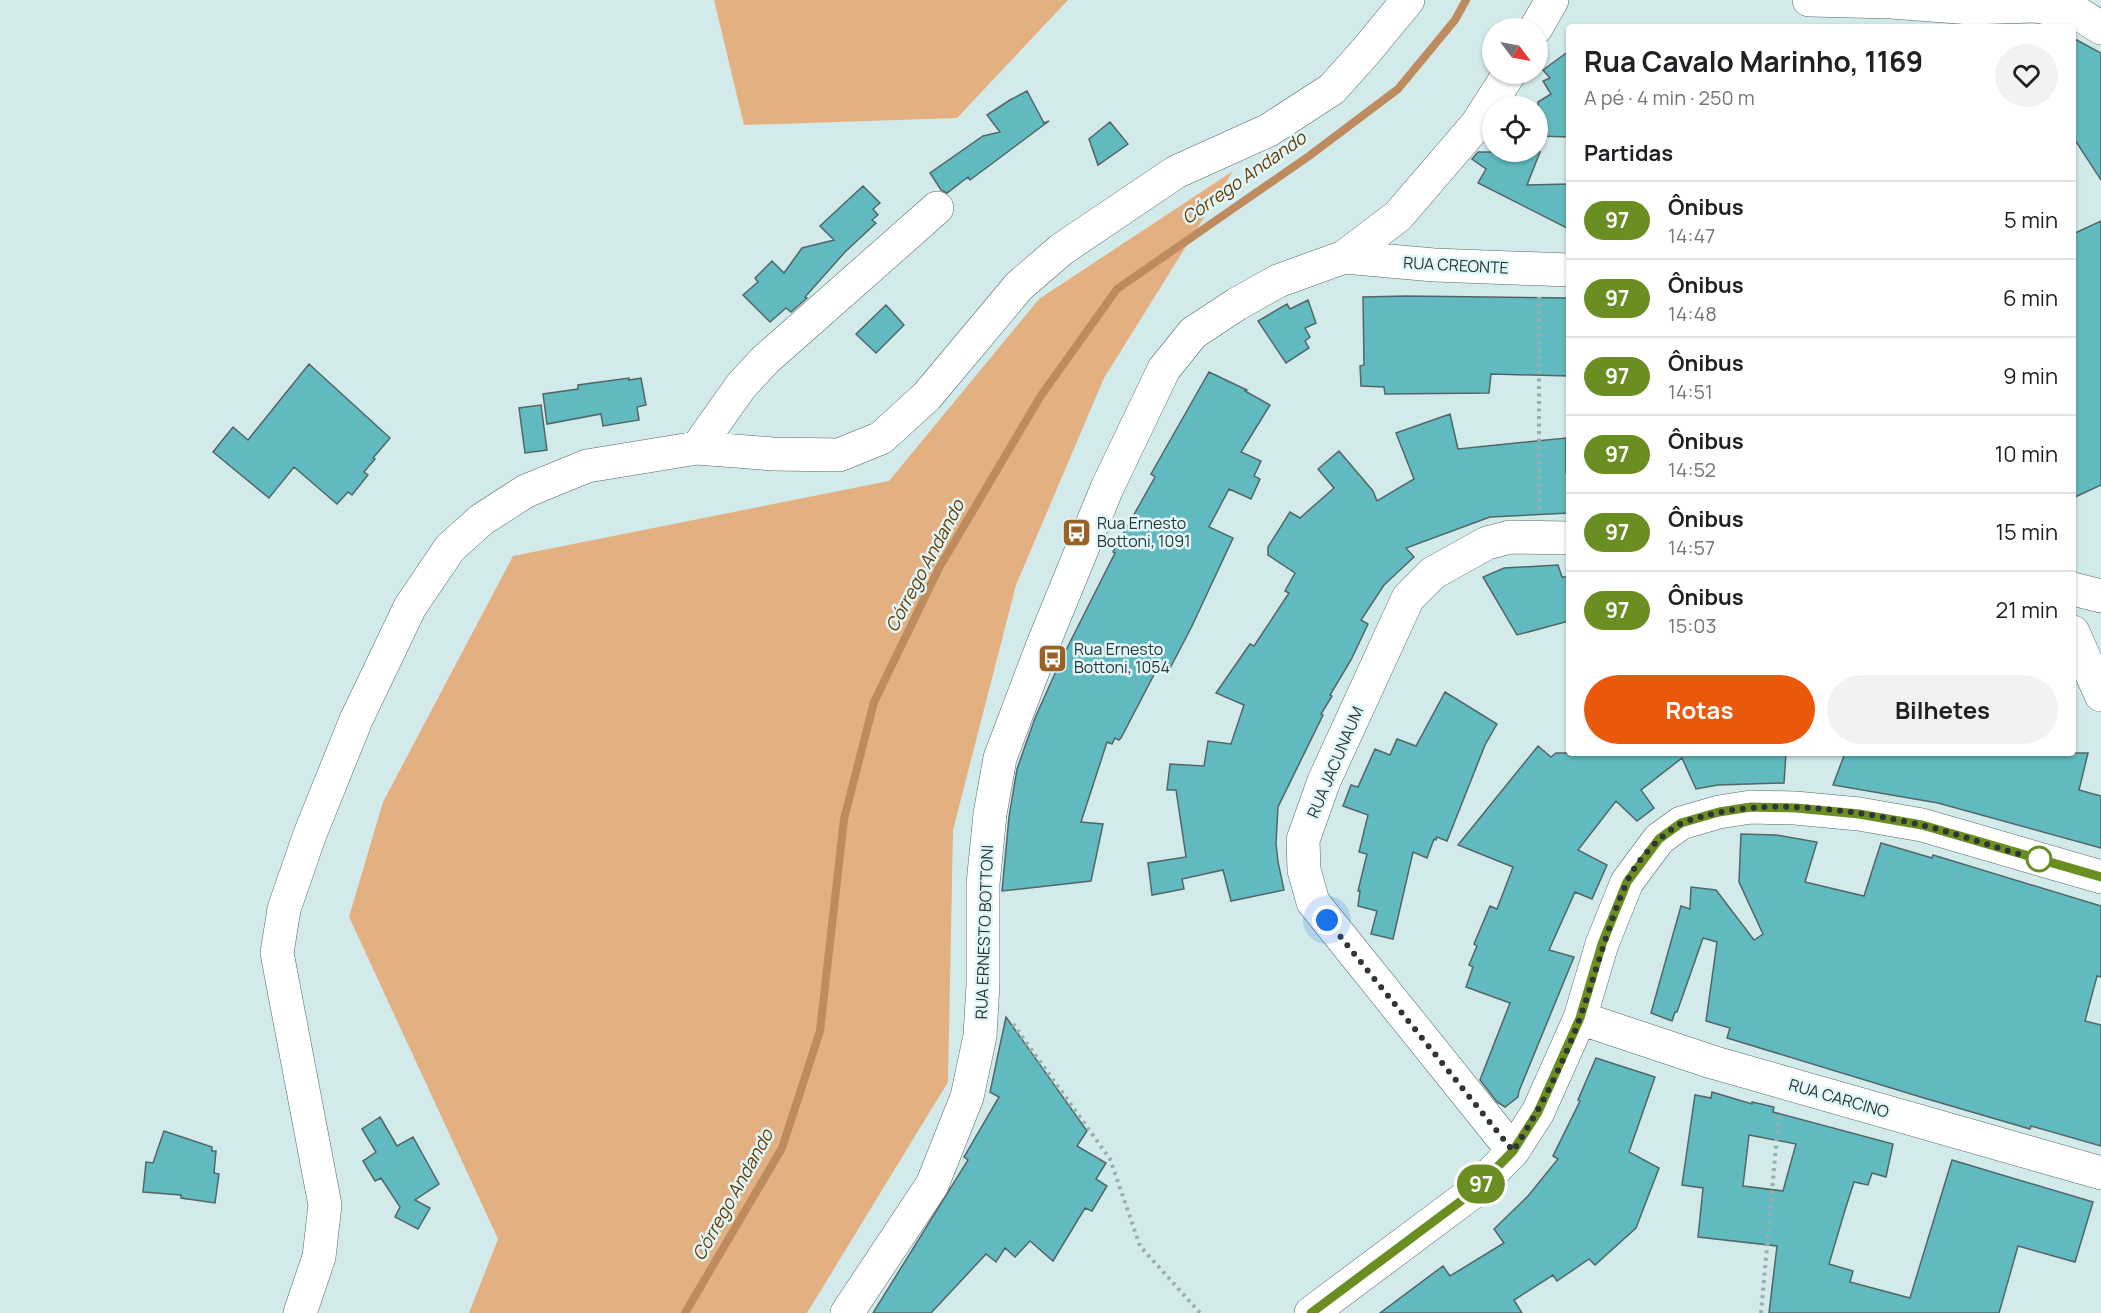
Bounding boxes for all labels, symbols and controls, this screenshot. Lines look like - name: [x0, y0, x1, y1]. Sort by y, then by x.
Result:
- north arrow: [1482, 18, 1548, 84]
- map controls: [1482, 18, 1548, 162]
- text: Rua Cavalo Marinho, 1169: [1584, 42, 1923, 80]
- button: heart: [1995, 44, 2058, 107]
- text: A pé · 4 min · 250 m: [1584, 84, 1755, 111]
- button: locate: [1482, 96, 1548, 162]
- water label: Córrego Andando: [1177, 125, 1311, 229]
- text: Partidas: [1584, 138, 1673, 168]
- text: Ônibus: [1668, 192, 1744, 222]
- text: 5 min: [2004, 205, 2058, 235]
- text: 97: [1605, 206, 1629, 234]
- text: 14:47: [1668, 222, 1715, 249]
- street label: RUA CREONTE: [1403, 251, 1509, 279]
- text: Ônibus: [1668, 270, 1744, 300]
- text: 6 min: [2003, 283, 2058, 313]
- text: 97: [1605, 284, 1629, 312]
- text: 14:48: [1668, 300, 1717, 327]
- text: Ônibus: [1668, 348, 1744, 378]
- text: 9 min: [2003, 361, 2058, 391]
- text: 97: [1605, 362, 1629, 390]
- text: 14:51: [1668, 378, 1713, 405]
- text: Ônibus: [1668, 426, 1744, 456]
- text: 10 min: [1995, 439, 2058, 469]
- text: 97: [1605, 440, 1629, 468]
- text: 14:52: [1668, 456, 1716, 483]
- water label: Córrego Andando: [879, 494, 970, 636]
- text: Ônibus: [1668, 504, 1744, 534]
- place label: Rua Ernesto Bottoni, 1091: [1097, 512, 1190, 552]
- bus stop icon: Rua Ernesto Bottoni, 1091: [1060, 516, 1092, 548]
- text: 15 min: [1995, 517, 2058, 547]
- text: 97: [1605, 518, 1629, 546]
- text: 14:57: [1668, 534, 1715, 561]
- text: Ônibus: [1668, 582, 1744, 612]
- text: 21 min: [1996, 595, 2058, 625]
- text: 97: [1605, 596, 1629, 624]
- text: 15:03: [1668, 612, 1717, 639]
- place label: Rua Ernesto Bottoni, 1054: [1074, 638, 1170, 678]
- bus stop icon: Rua Ernesto Bottoni, 1054: [1037, 642, 1069, 674]
- button: Rotas: [1584, 675, 1815, 744]
- button: Bilhetes: [1827, 675, 2058, 744]
- street label: RUA JACUNAUM: [1302, 703, 1368, 821]
- street label: RUA ERNESTO BOTTONI: [970, 844, 998, 1020]
- unlabelled marker: [2026, 846, 2052, 872]
- your location: [1312, 905, 1342, 935]
- street label: RUA CARCINO: [1786, 1073, 1892, 1123]
- water label: Córrego Andando: [686, 1124, 779, 1264]
- line badge: 97: [1454, 1164, 1508, 1204]
- text: 97: [1469, 1170, 1493, 1198]

